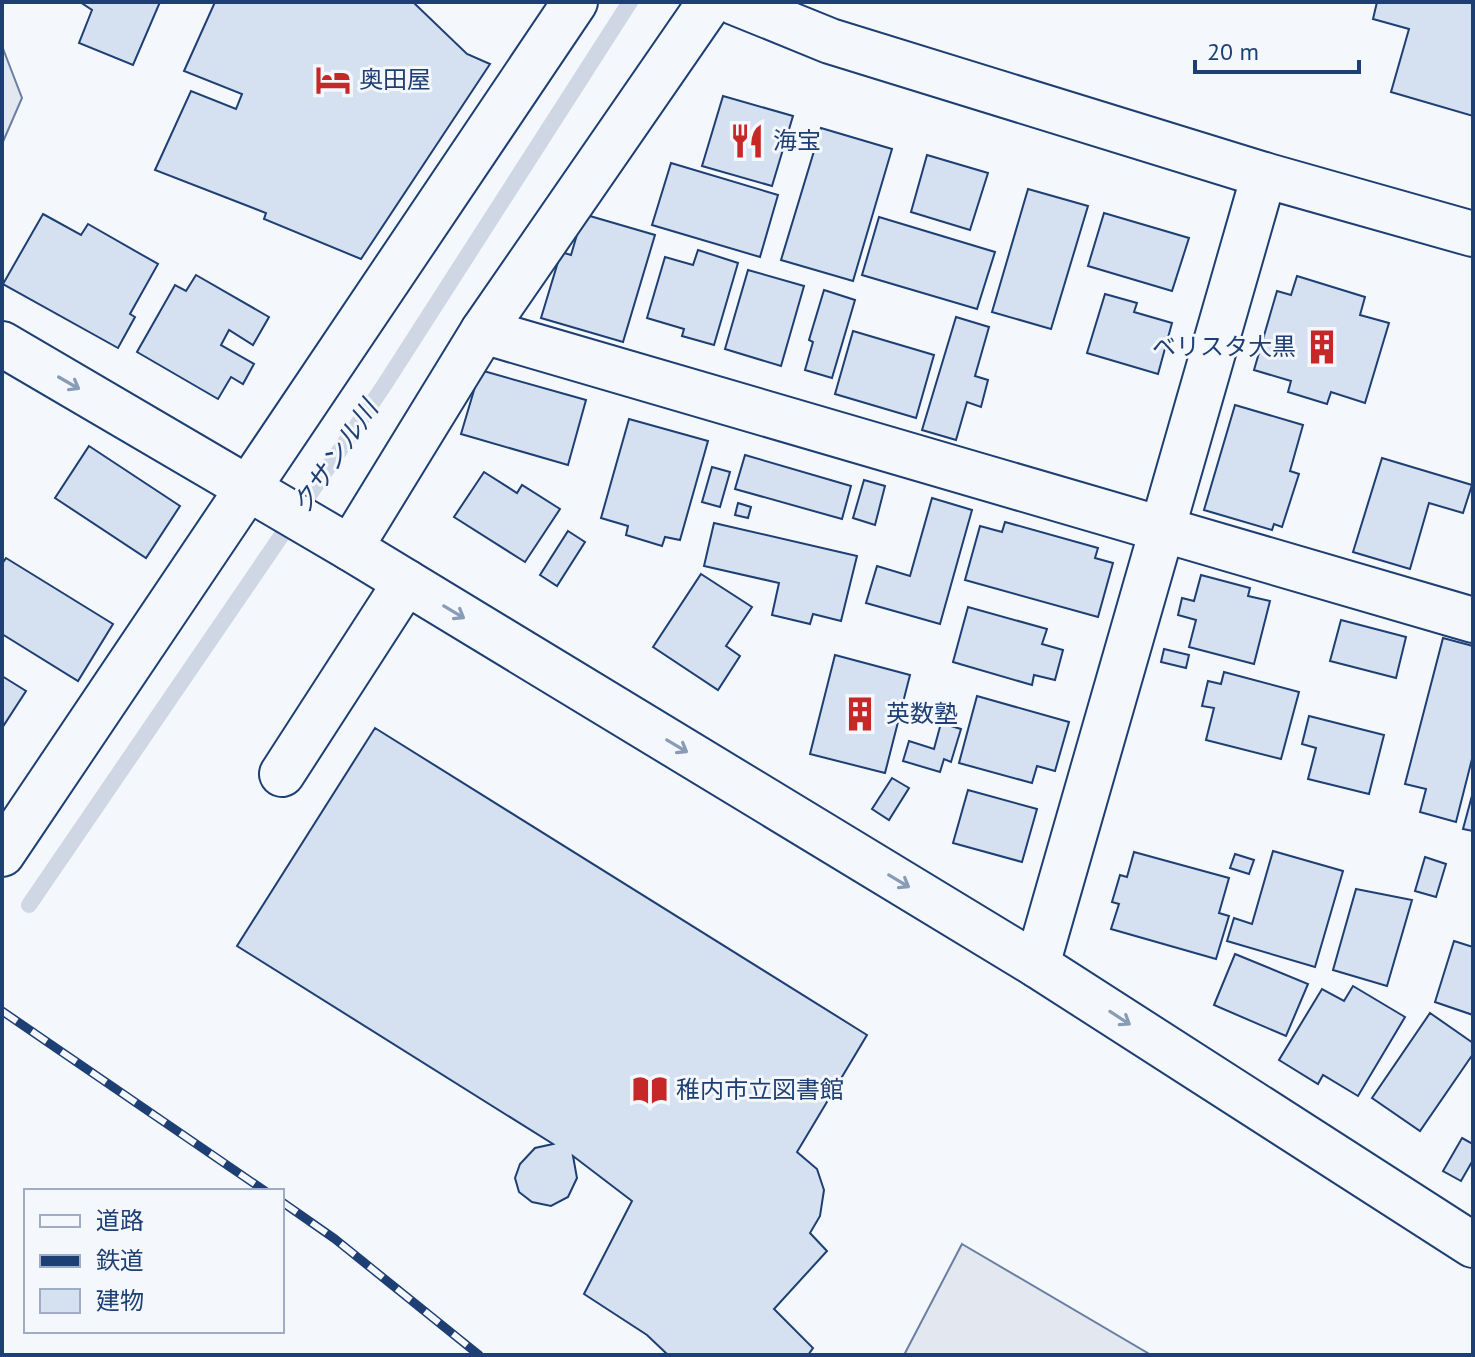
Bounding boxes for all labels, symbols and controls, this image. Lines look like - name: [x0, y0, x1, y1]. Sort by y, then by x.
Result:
- scale bar: [1195, 24, 1359, 74]
- text: 20 m: [1207, 36, 1259, 67]
- hotel icon: 奥田屋: [314, 61, 352, 99]
- place label: 奥田屋: [359, 64, 431, 95]
- restaurant icon: 海宝: [728, 122, 766, 160]
- place label: 海宝: [773, 125, 821, 156]
- building icon: ベリスタ大黒: [1303, 328, 1341, 366]
- place label: ベリスタ大黒: [1152, 331, 1296, 362]
- one-way arrow: [57, 375, 80, 391]
- water label: クサンル川: [285, 391, 386, 520]
- one-way arrow: [443, 603, 465, 620]
- building icon: 英数塾: [841, 695, 879, 733]
- place label: 英数塾: [886, 698, 958, 729]
- one-way arrow: [665, 739, 688, 755]
- one-way arrow: [887, 873, 910, 889]
- one-way arrow: [1108, 1011, 1131, 1027]
- library icon: 稚内市立図書館: [631, 1071, 669, 1109]
- place label: 稚内市立図書館: [676, 1074, 844, 1105]
- legend: [24, 1189, 284, 1333]
- text: 道路: [96, 1205, 144, 1236]
- text: 鉄道: [96, 1245, 144, 1276]
- text: 建物: [96, 1285, 144, 1316]

